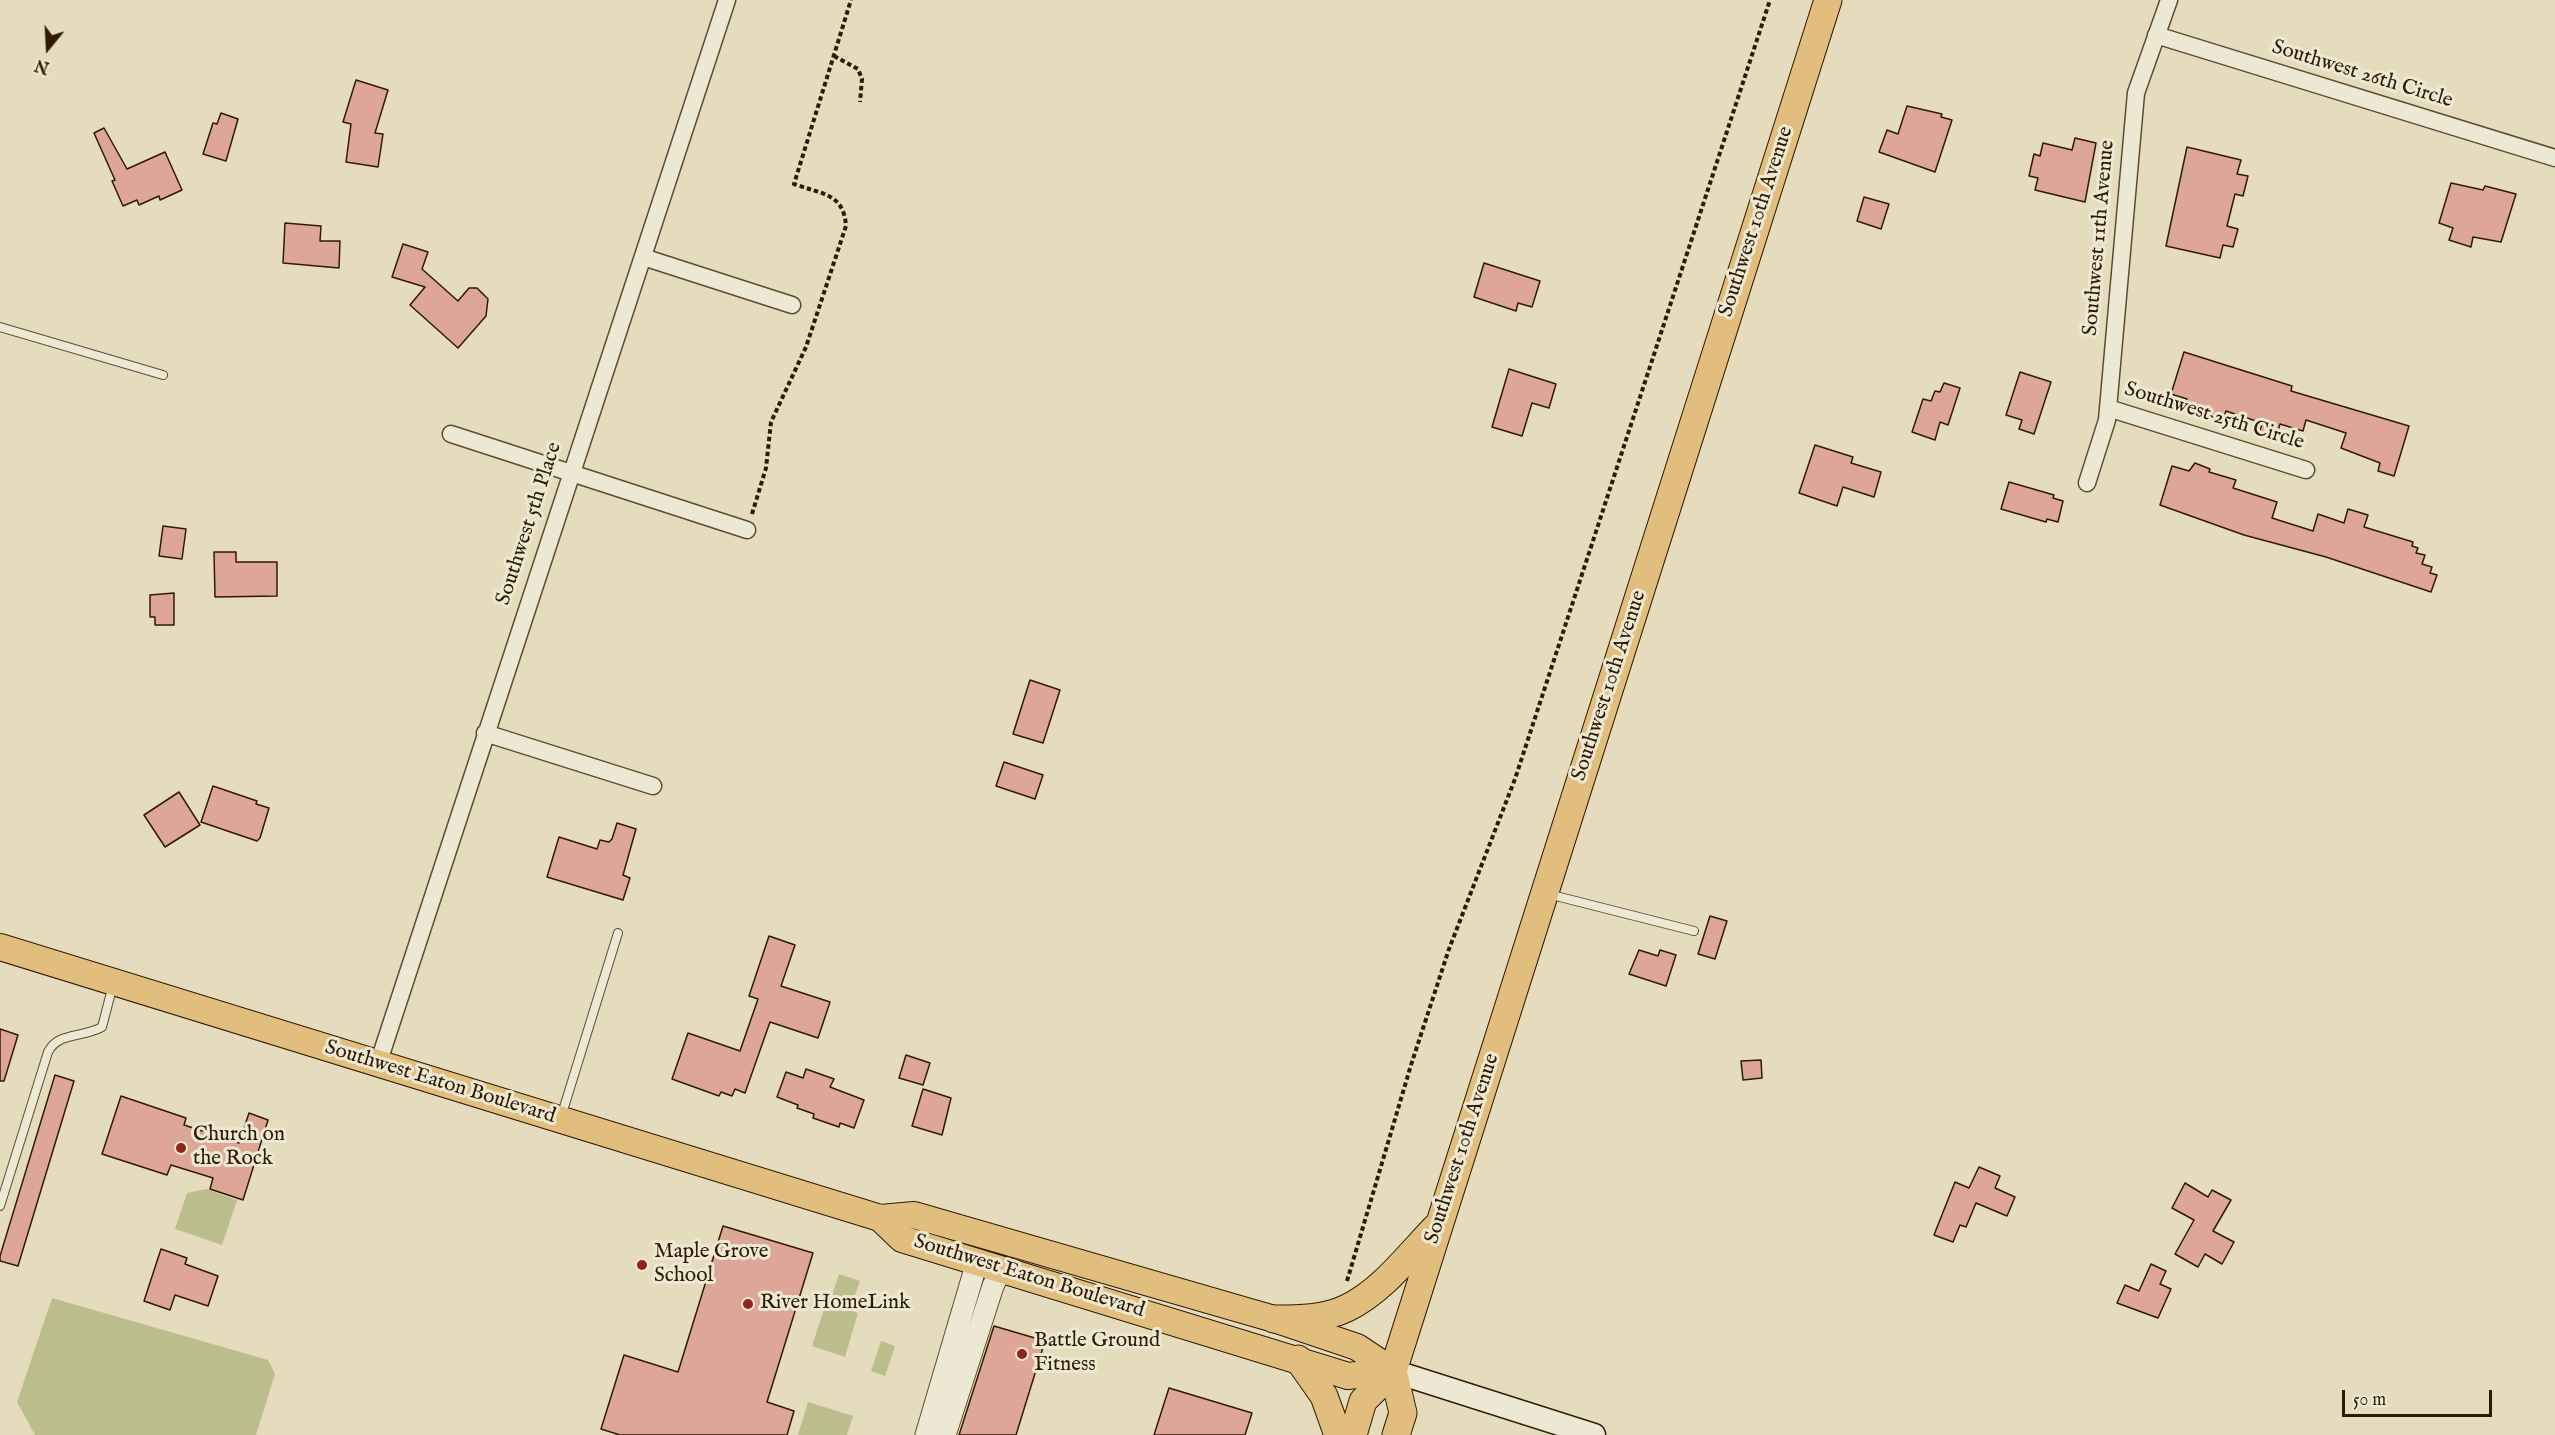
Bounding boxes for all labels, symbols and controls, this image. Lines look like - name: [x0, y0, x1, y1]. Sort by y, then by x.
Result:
- north arrow: [18, 18, 78, 78]
- street label: Southwest 26th Circle: [2269, 36, 2455, 114]
- text: N: [33, 53, 52, 77]
- street label: Southwest 10th Avenue: [1714, 124, 1800, 320]
- street label: Southwest 11th Avenue: [2079, 139, 2121, 337]
- street label: Southwest 25th Circle: [2121, 378, 2307, 456]
- street label: Southwest 5th Place: [492, 439, 568, 609]
- street label: Southwest 10th Avenue: [1567, 588, 1653, 784]
- street label: Southwest Eaton Boulevard: [322, 1036, 558, 1130]
- street label: Southwest 10th Avenue: [1420, 1051, 1506, 1247]
- place label: Church on the Rock: [193, 1123, 285, 1173]
- marker: Church on the Rock: [174, 1141, 188, 1155]
- street label: Southwest Eaton Boulevard: [911, 1230, 1147, 1324]
- place label: Maple Grove School: [654, 1240, 768, 1290]
- marker: Maple Grove School: [635, 1258, 649, 1272]
- place label: River HomeLink: [760, 1291, 910, 1317]
- marker: River HomeLink: [741, 1297, 755, 1311]
- place label: Battle Ground Fitness: [1034, 1329, 1160, 1379]
- marker: Battle Ground Fitness: [1015, 1347, 1029, 1361]
- scale bar: [2345, 1378, 2495, 1416]
- text: 50 m: [2353, 1389, 2386, 1412]

